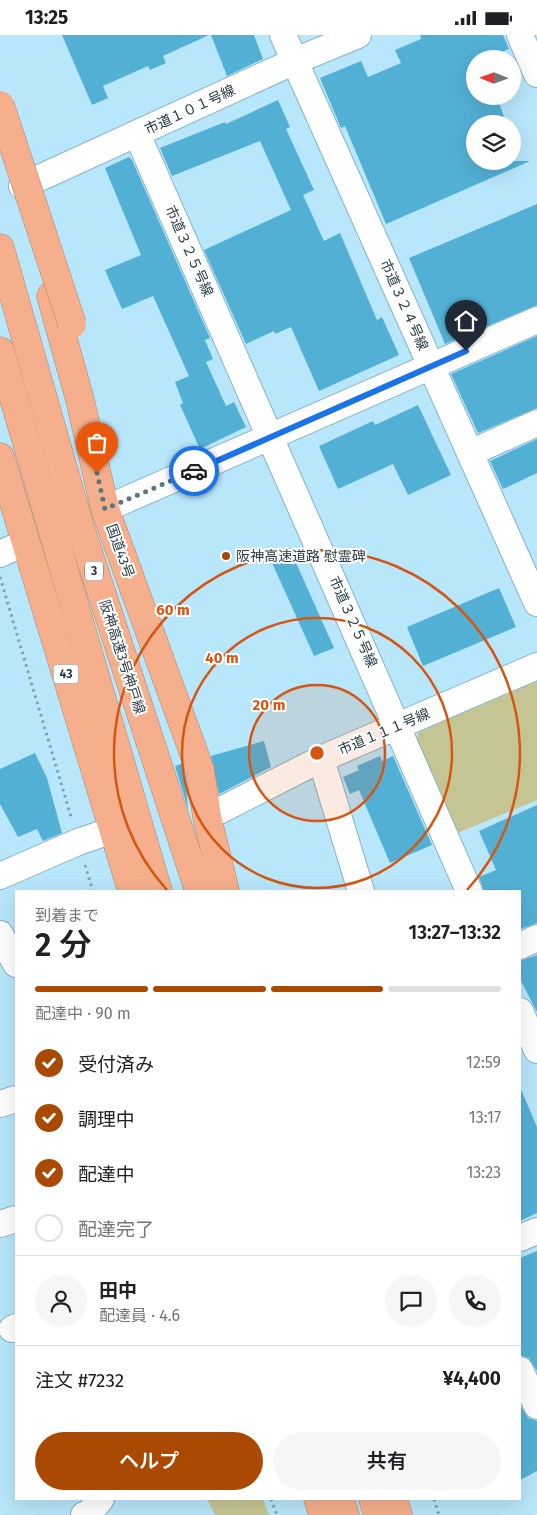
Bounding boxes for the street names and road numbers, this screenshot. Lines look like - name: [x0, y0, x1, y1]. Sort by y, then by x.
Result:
- street label: 市道１０１号線: [142, 82, 238, 138]
- street label: 市道３２５号線: [161, 203, 217, 299]
- street label: 市道３２４号線: [376, 257, 432, 353]
- street label: 国道43号: [102, 522, 138, 580]
- road number: 3: [85, 561, 103, 581]
- street label: 市道３２５号線: [325, 574, 381, 670]
- street label: 阪神高速3号神戸線: [96, 598, 148, 716]
- road number: 43: [54, 665, 78, 683]
- street label: 市道１１１号線: [336, 705, 432, 759]

